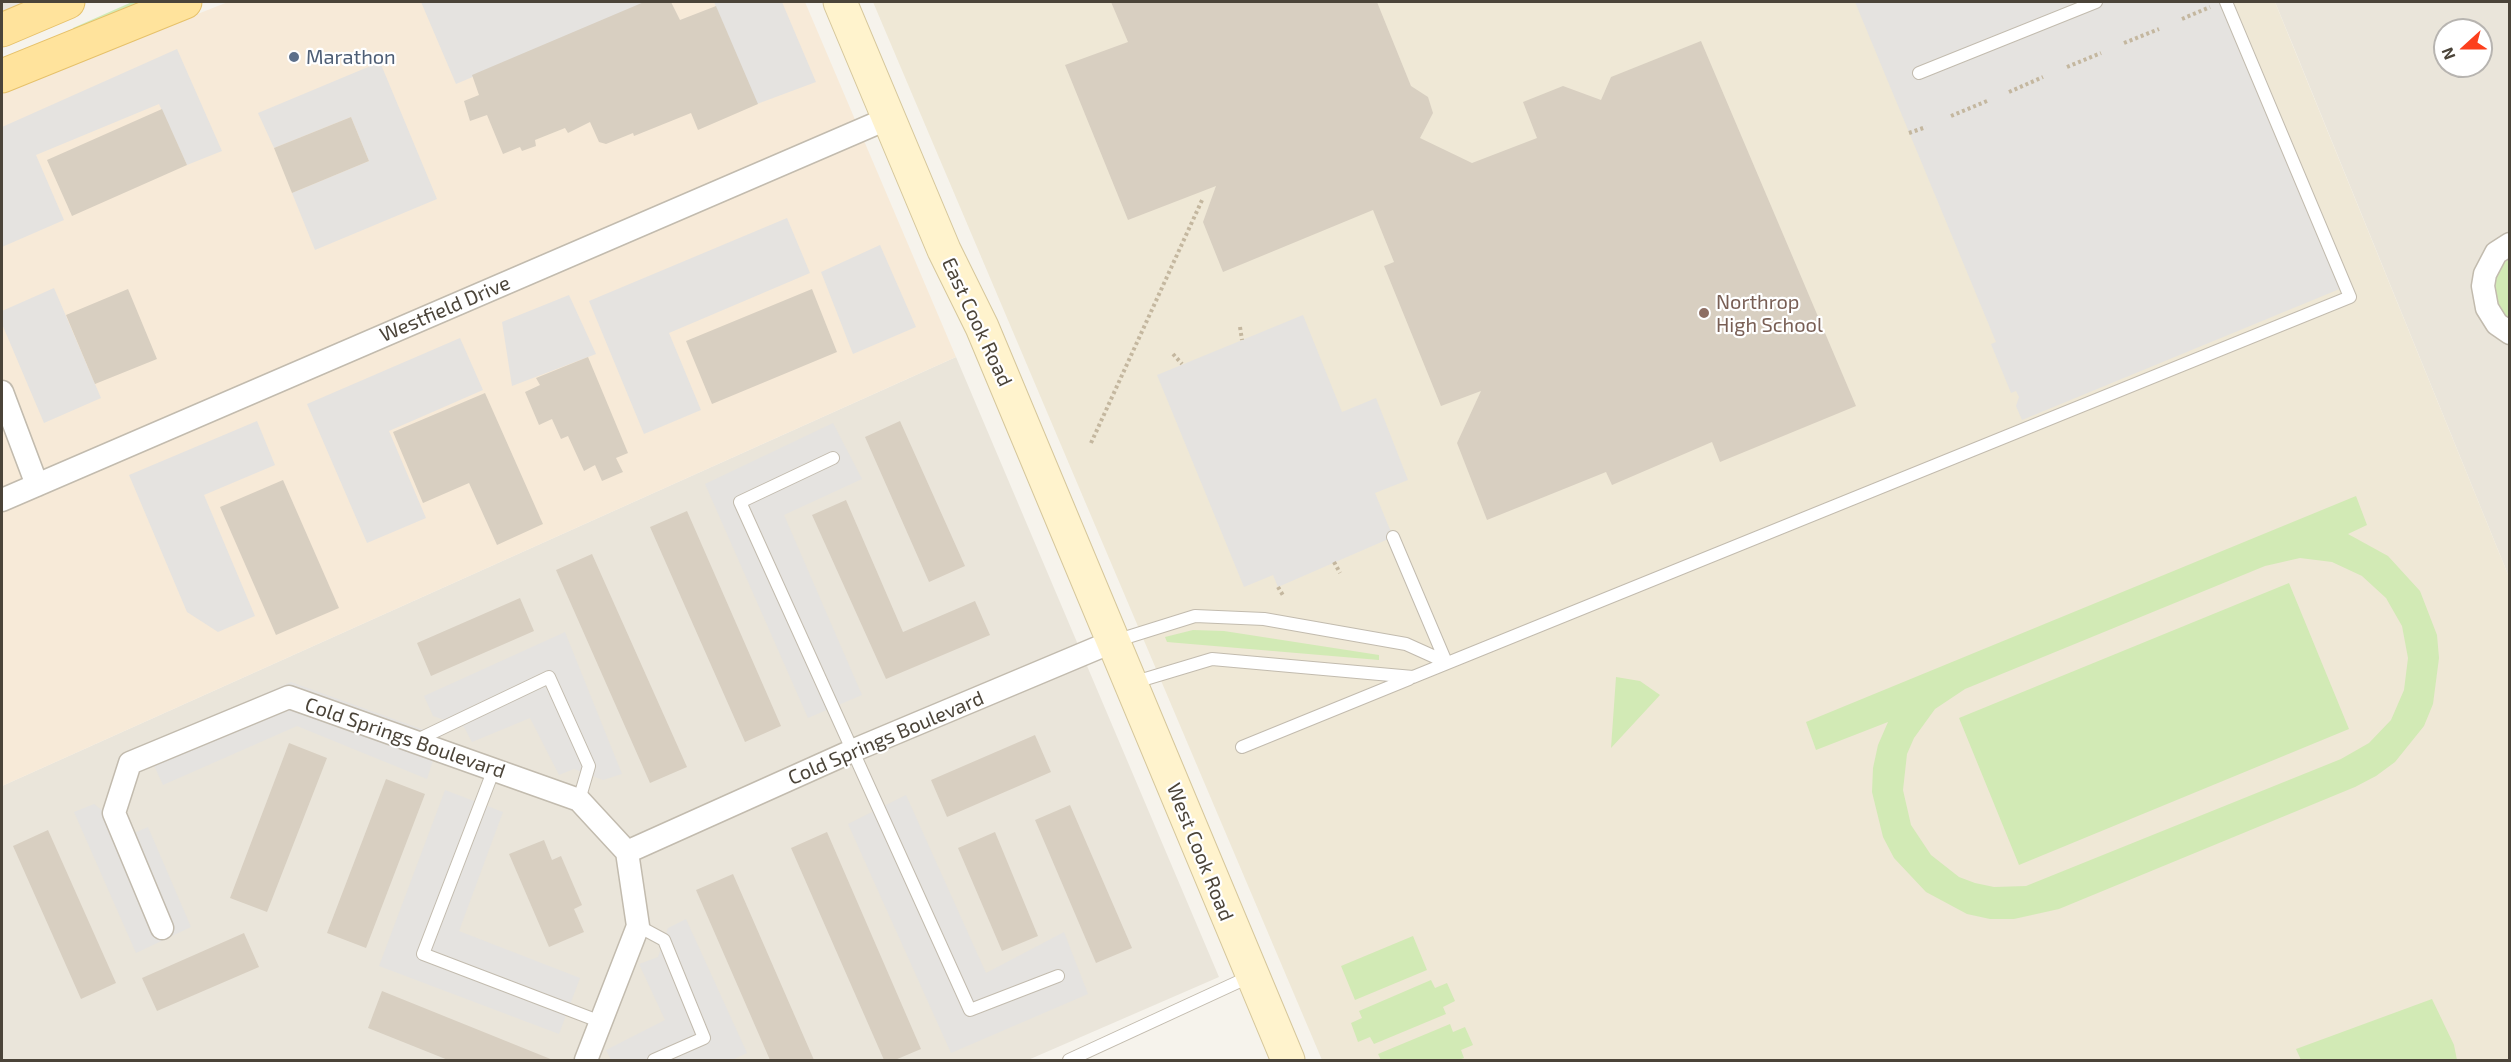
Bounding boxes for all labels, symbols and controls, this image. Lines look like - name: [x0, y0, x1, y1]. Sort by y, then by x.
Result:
- north arrow: [2433, 18, 2493, 78]
- place label: Marathon: [306, 45, 396, 69]
- text: N: [2437, 45, 2459, 63]
- marker: Marathon: [287, 50, 301, 64]
- street label: East Cook Road: [937, 254, 1017, 390]
- street label: Westfield Drive: [376, 271, 514, 347]
- place label: Northrop High School: [1716, 290, 1823, 337]
- marker: Northrop High School: [1697, 306, 1711, 320]
- street label: Cold Springs Boulevard: [784, 686, 988, 790]
- street label: Cold Springs Boulevard: [302, 692, 508, 784]
- street label: West Cook Road: [1161, 780, 1239, 924]

